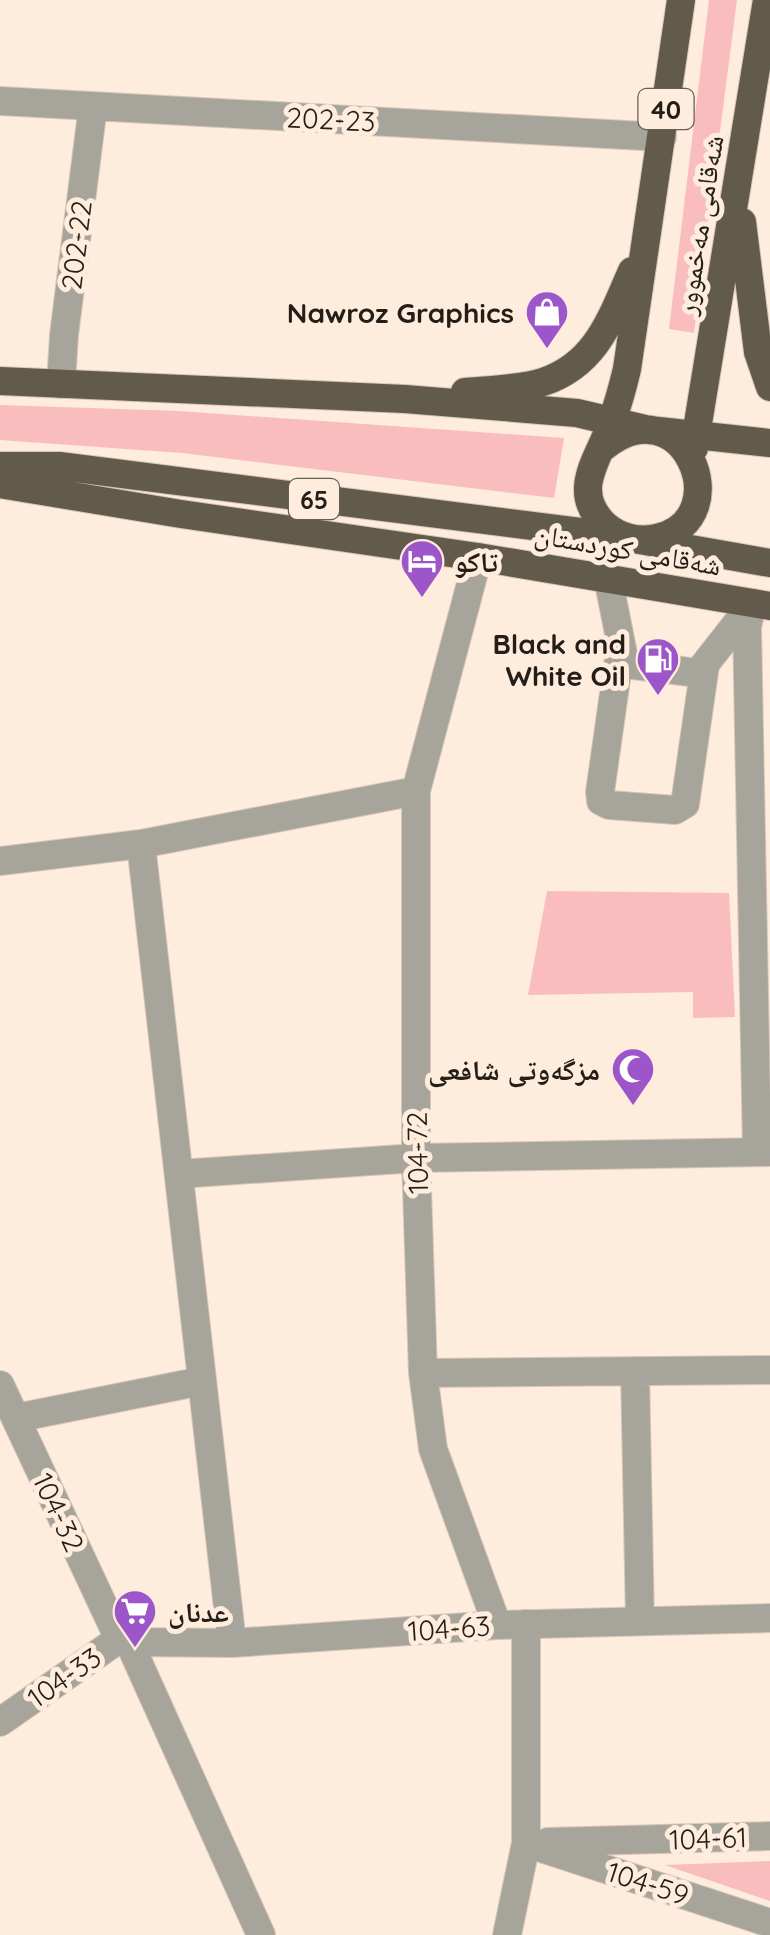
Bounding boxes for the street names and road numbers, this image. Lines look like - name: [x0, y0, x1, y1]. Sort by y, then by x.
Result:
- road number: 40: [638, 89, 694, 129]
- street label: 202-23: [286, 99, 376, 139]
- street label: شەقامی مەخموور: [667, 133, 731, 318]
- street label: 202-22: [53, 198, 99, 292]
- road number: 65: [289, 479, 339, 519]
- street label: شەقامی کوردستان: [532, 515, 724, 584]
- street label: 104-72: [399, 1111, 435, 1195]
- street label: 104-32: [26, 1467, 92, 1557]
- street label: 104-63: [407, 1608, 491, 1648]
- street label: 104-33: [20, 1639, 108, 1715]
- street label: 104-61: [668, 1819, 748, 1857]
- street label: 104-59: [603, 1853, 693, 1913]

